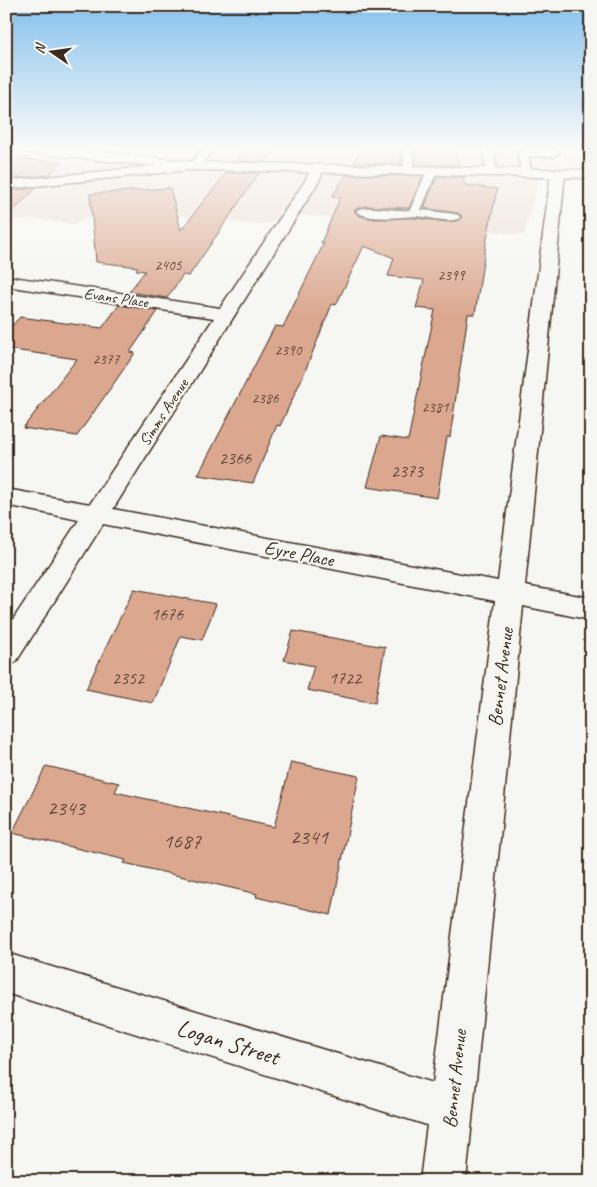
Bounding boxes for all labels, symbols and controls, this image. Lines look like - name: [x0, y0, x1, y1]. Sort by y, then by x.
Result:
- north arrow: [28, 28, 78, 78]
- text: N: [31, 41, 50, 55]
- house number: 2405: [154, 256, 183, 275]
- house number: 2399: [437, 266, 466, 285]
- street label: Evans Place: [83, 284, 151, 313]
- house number: 2390: [274, 341, 303, 360]
- house number: 2377: [92, 350, 121, 369]
- street label: Simms Avenue: [135, 374, 194, 450]
- house number: 2386: [251, 389, 280, 408]
- house number: 2381: [421, 398, 450, 417]
- house number: 2366: [219, 447, 252, 469]
- house number: 2373: [391, 460, 425, 482]
- street label: Eyre Place: [262, 535, 337, 573]
- house number: 1676: [151, 603, 184, 625]
- street label: Bennet Avenue: [482, 625, 519, 728]
- house number: 2352: [112, 667, 146, 689]
- house number: 1722: [329, 667, 363, 689]
- house number: 2343: [47, 795, 86, 821]
- house number: 2341: [290, 824, 329, 850]
- house number: 1687: [163, 828, 202, 854]
- street label: Logan Street: [173, 1012, 285, 1072]
- street label: Bennet Avenue: [437, 1027, 472, 1130]

